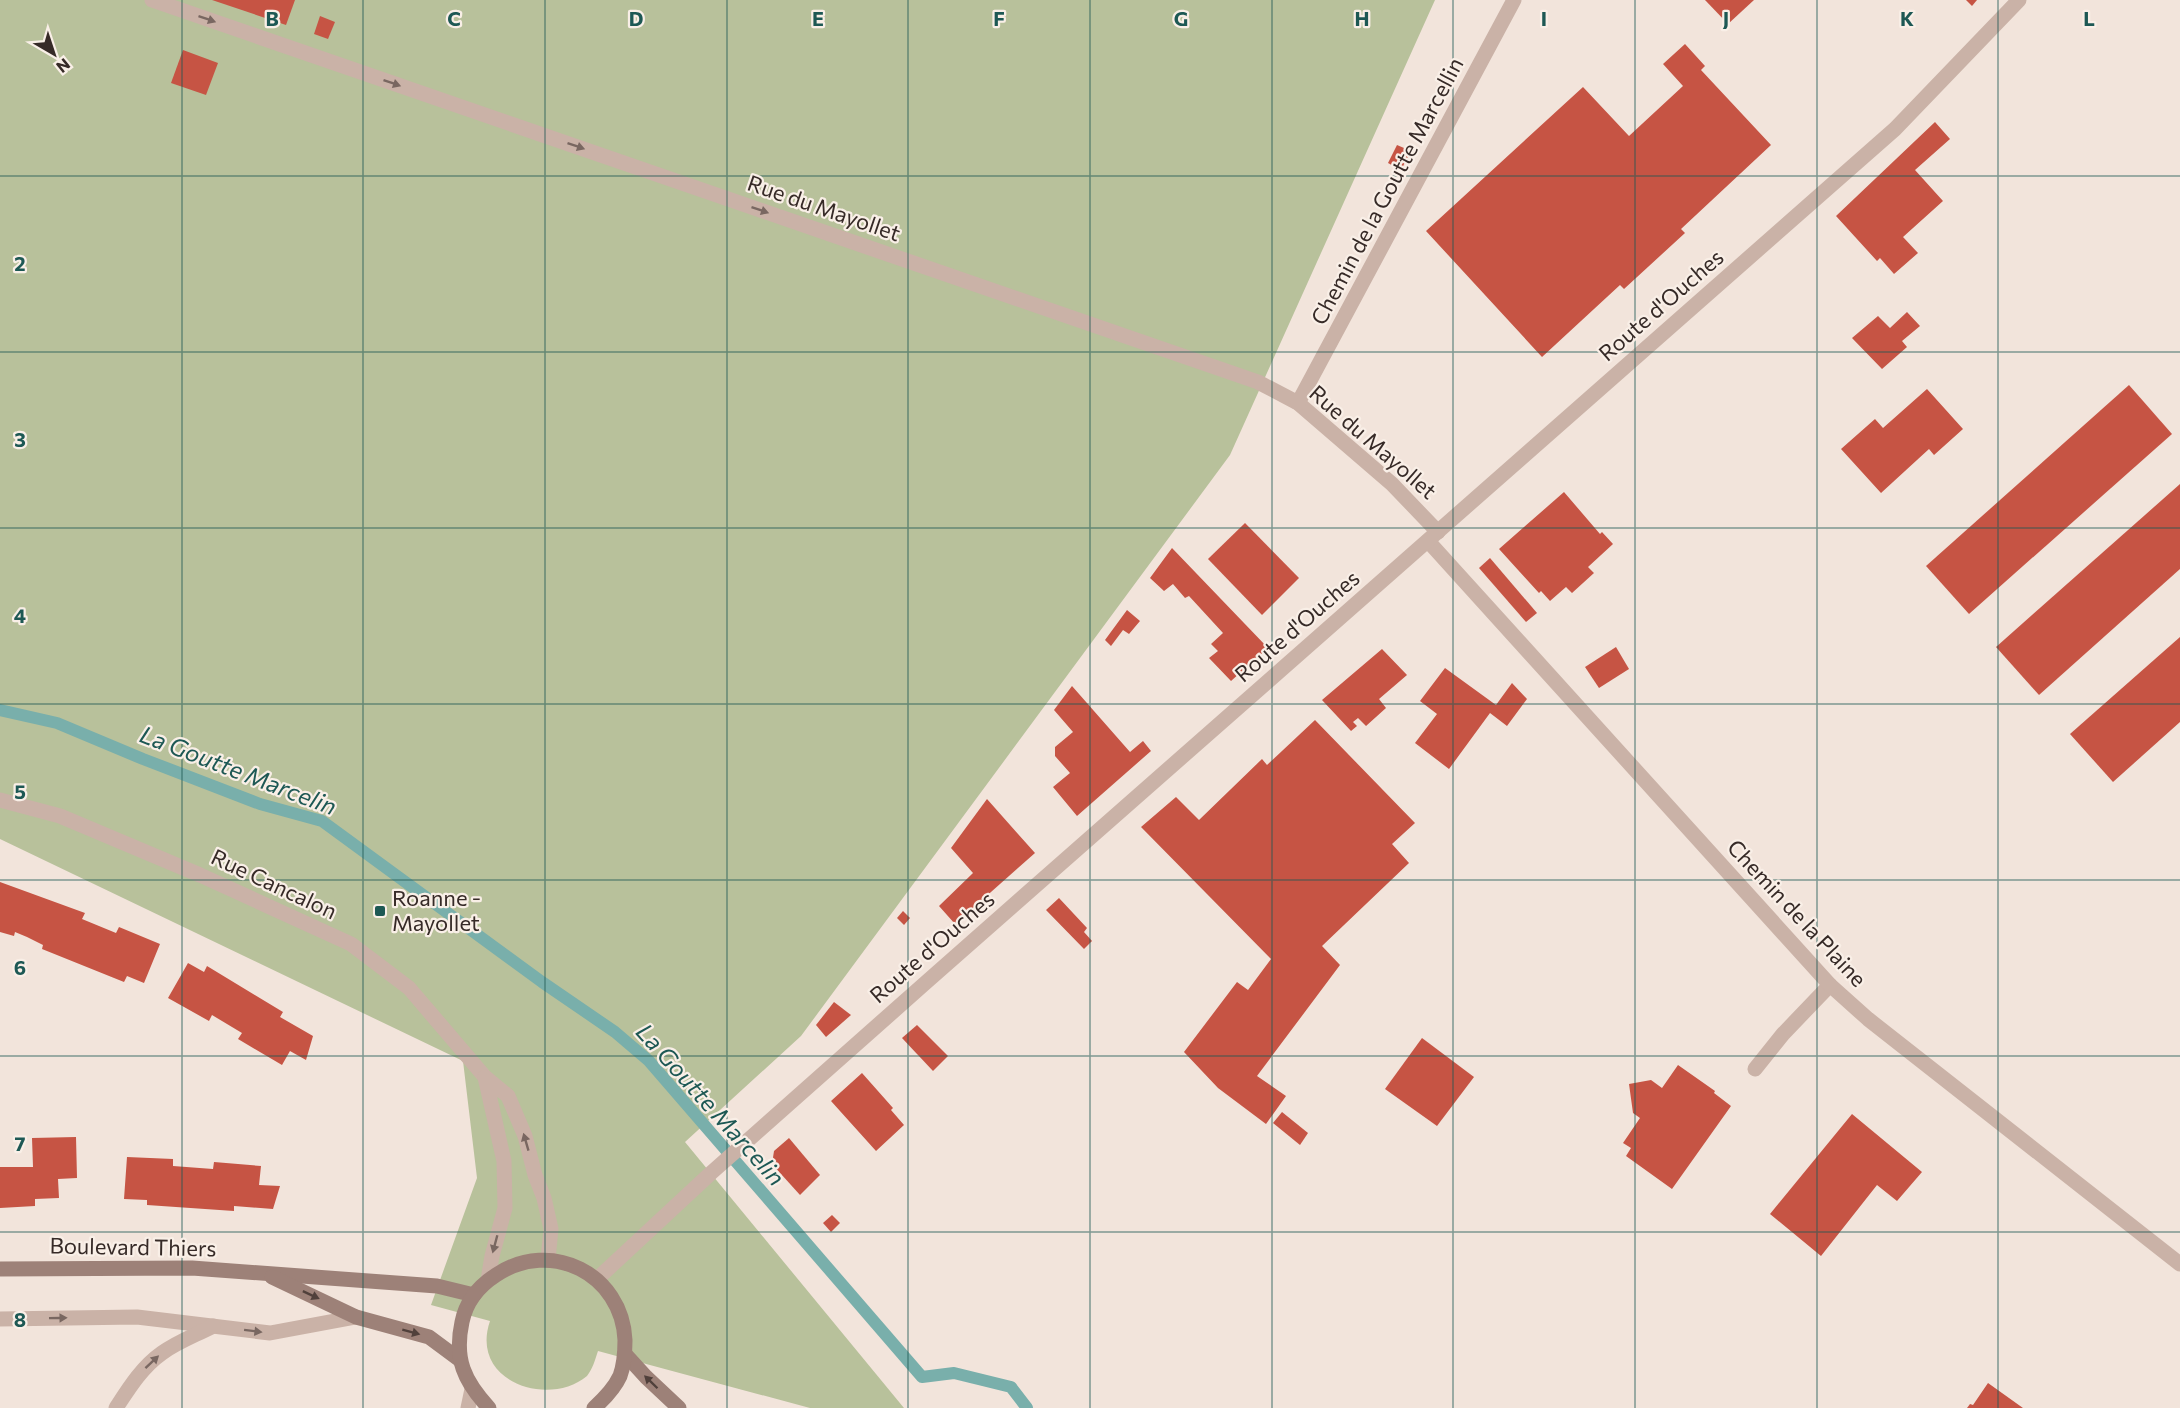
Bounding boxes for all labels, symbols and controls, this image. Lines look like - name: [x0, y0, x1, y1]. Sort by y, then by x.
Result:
- text: B: [265, 6, 279, 30]
- text: C: [447, 6, 461, 30]
- text: D: [629, 6, 643, 30]
- text: E: [812, 6, 824, 30]
- text: F: [993, 6, 1005, 30]
- text: G: [1174, 6, 1188, 30]
- text: H: [1355, 6, 1370, 30]
- text: I: [1541, 6, 1547, 30]
- text: J: [1723, 6, 1729, 30]
- text: K: [1900, 6, 1914, 30]
- text: L: [2083, 6, 2095, 30]
- one-way arrow: [198, 15, 216, 25]
- north arrow: [24, 24, 84, 84]
- street label: Chemin de la Goutte Marcellin: [1305, 53, 1469, 329]
- text: N: [53, 55, 74, 77]
- one-way arrow: [383, 78, 401, 88]
- one-way arrow: [567, 142, 585, 152]
- street label: Rue du Mayollet: [744, 169, 904, 246]
- one-way arrow: [751, 206, 769, 215]
- street label: Route d'Ouches: [1593, 243, 1729, 366]
- text: 2: [14, 251, 26, 275]
- street label: Rue du Mayollet: [1304, 379, 1442, 504]
- text: 3: [14, 427, 26, 451]
- street label: Route d'Ouches: [1229, 564, 1365, 687]
- text: 4: [14, 603, 26, 627]
- water label: La Goutte Marcelin: [136, 719, 341, 820]
- text: 5: [14, 779, 26, 803]
- street label: Chemin de la Plaine: [1722, 833, 1873, 992]
- street label: Rue Cancalon: [207, 843, 341, 924]
- place label: Roanne - Mayollet: [392, 884, 481, 936]
- street label: Route d'Ouches: [864, 885, 1000, 1008]
- marker: Roanne - Mayollet: [373, 904, 387, 918]
- text: 6: [14, 955, 26, 979]
- water label: La Goutte Marcelin: [631, 1017, 791, 1191]
- text: 7: [15, 1131, 26, 1155]
- one-way arrow: [521, 1133, 530, 1151]
- street label: Boulevard Thiers: [49, 1232, 217, 1261]
- one-way arrow: [490, 1235, 499, 1253]
- one-way arrow: [302, 1291, 319, 1300]
- text: 8: [14, 1307, 26, 1331]
- one-way arrow: [49, 1313, 68, 1323]
- one-way arrow: [243, 1326, 262, 1335]
- one-way arrow: [402, 1327, 420, 1337]
- one-way arrow: [144, 1355, 159, 1369]
- one-way arrow: [645, 1375, 659, 1389]

